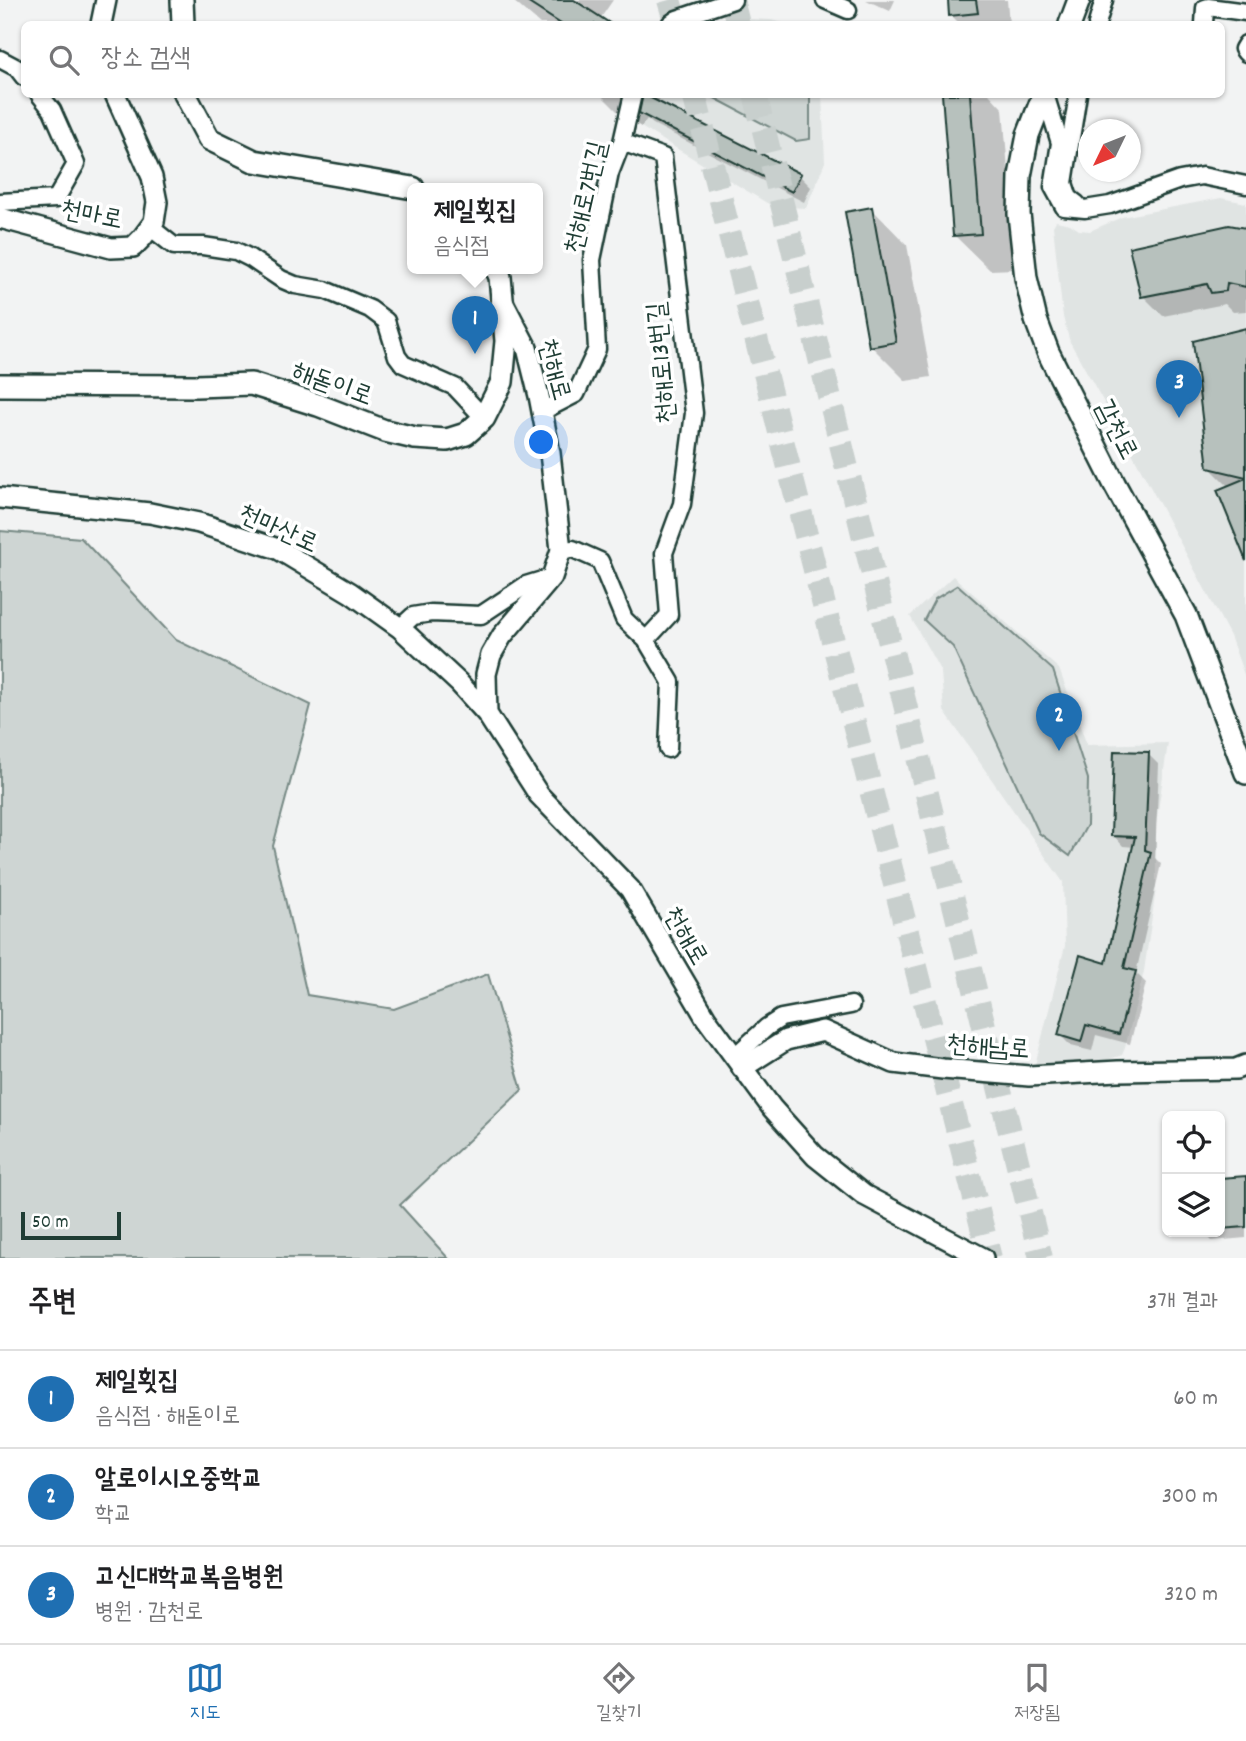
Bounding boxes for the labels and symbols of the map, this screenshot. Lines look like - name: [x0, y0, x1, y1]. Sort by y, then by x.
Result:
- north arrow: [1078, 119, 1141, 182]
- street label: 천해로7번길: [556, 138, 618, 258]
- street label: 천마로: [57, 192, 126, 241]
- pin: 1: [452, 296, 498, 354]
- street label: 천해로13번길: [640, 300, 687, 425]
- street label: 천해로: [527, 335, 579, 405]
- street label: 해돋이로: [286, 354, 377, 417]
- pin: 3: [1156, 360, 1202, 418]
- street label: 감천로: [1084, 394, 1146, 467]
- your location: [524, 425, 558, 459]
- street label: 천마산로: [232, 496, 323, 564]
- pin: 2: [1036, 693, 1082, 751]
- street label: 천해로: [652, 900, 716, 973]
- street label: 천해남로: [945, 1027, 1031, 1070]
- scale bar: [21, 1209, 121, 1241]

